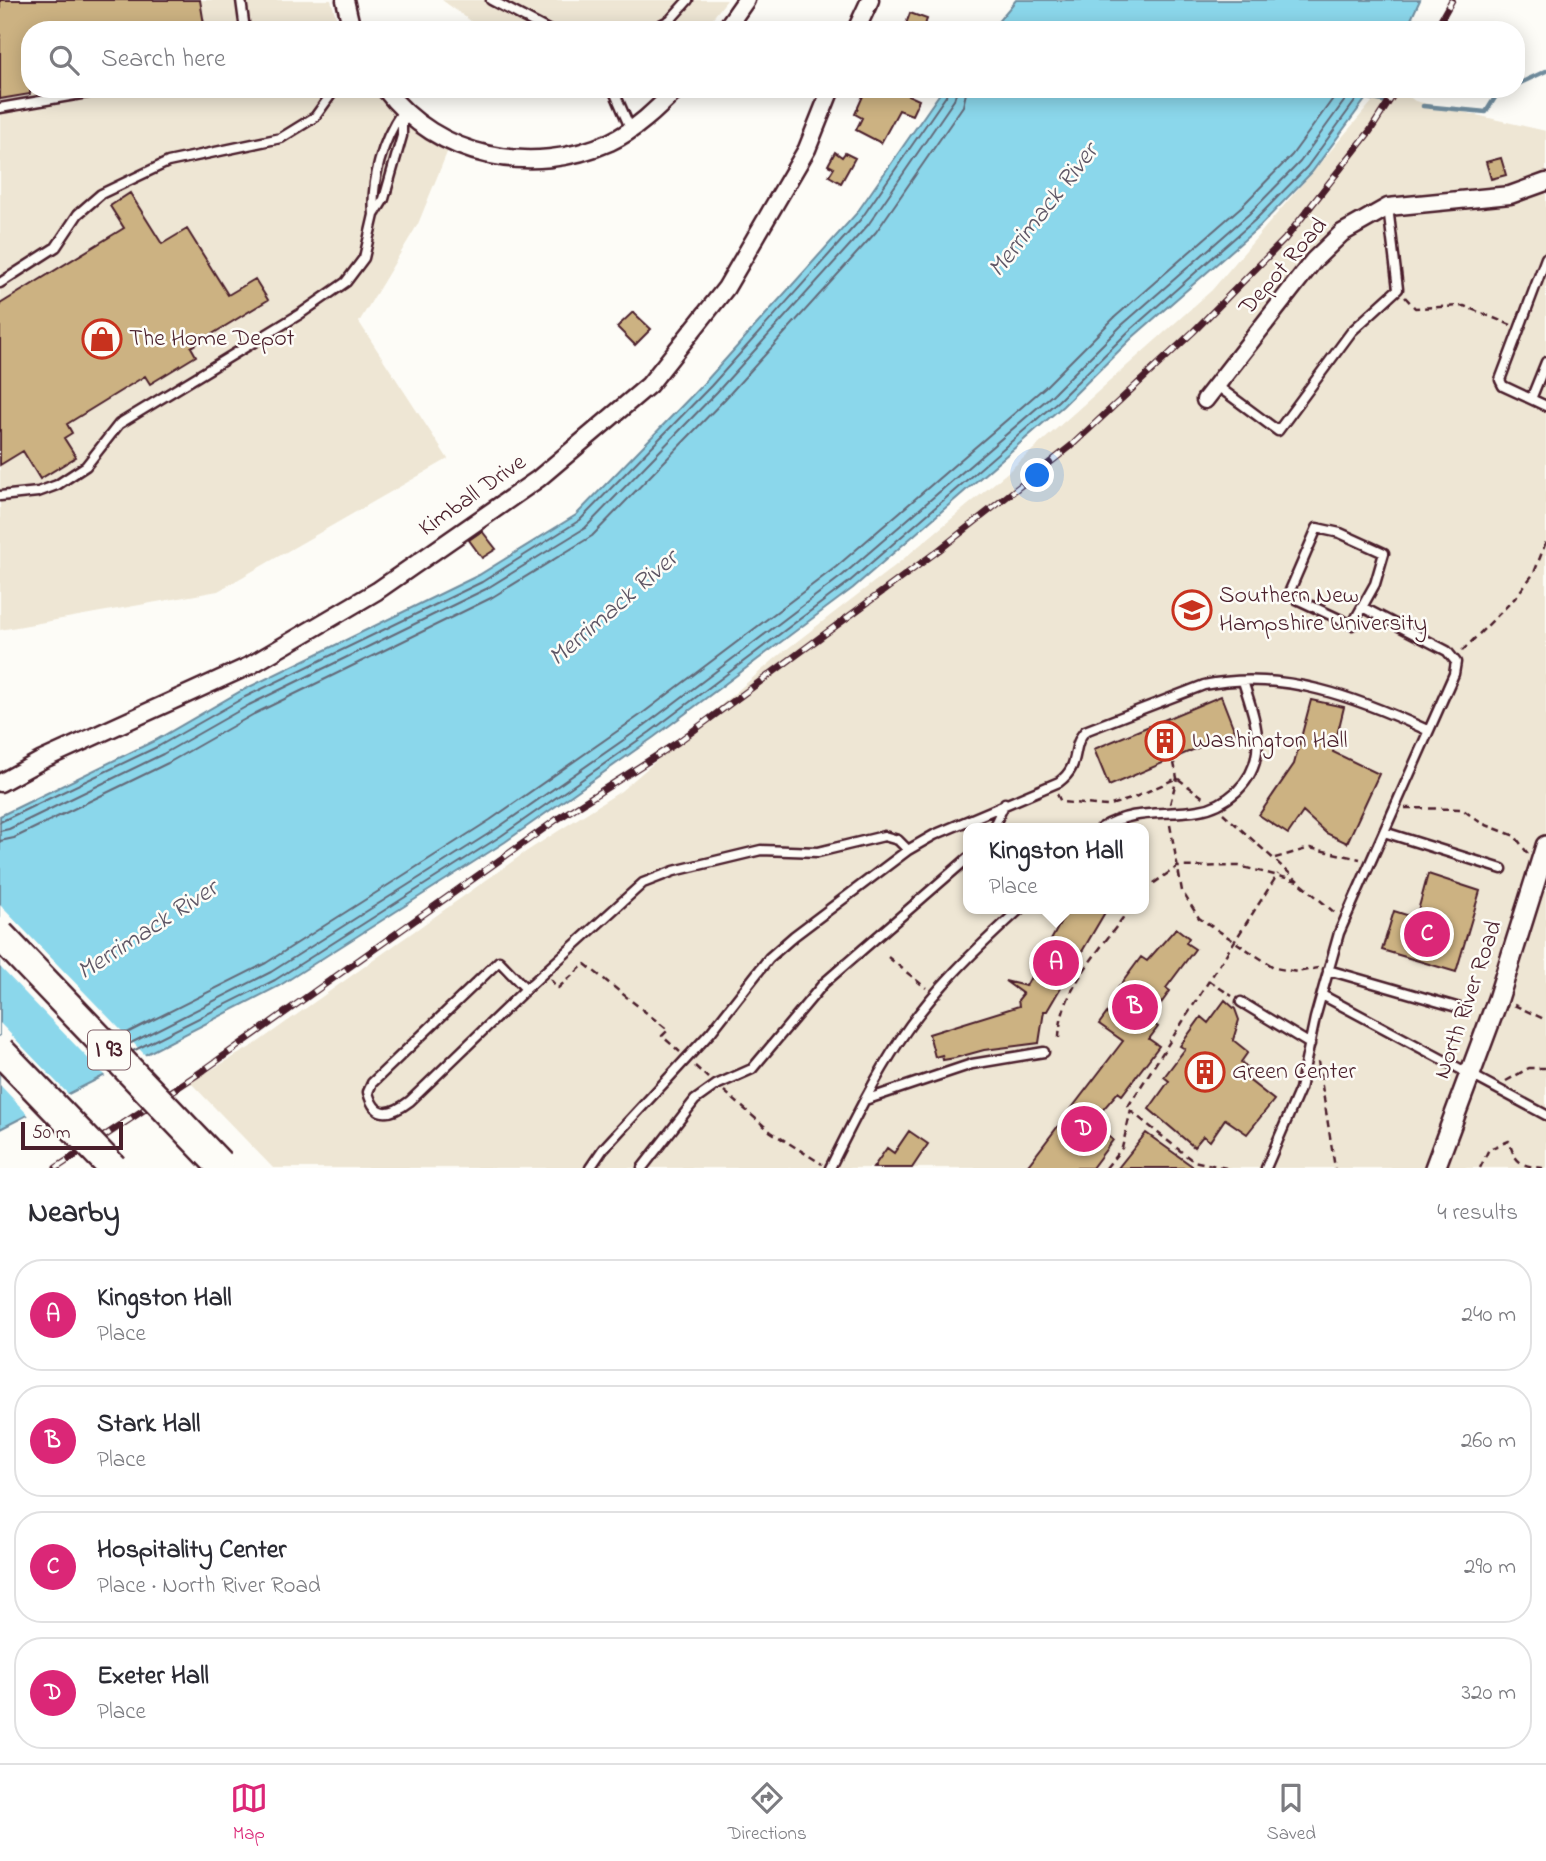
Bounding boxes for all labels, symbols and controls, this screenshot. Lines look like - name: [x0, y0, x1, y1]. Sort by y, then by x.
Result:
- search box: [21, 21, 1525, 98]
- icon: search: [45, 41, 83, 79]
- text: Search here: [101, 41, 226, 79]
- water label: Merrimack River: [979, 133, 1110, 286]
- street label: Depot Road: [1231, 210, 1337, 325]
- shop icon: The Home Depot: [81, 318, 123, 360]
- place label: The Home Depot: [129, 322, 295, 357]
- street label: Kimball Drive: [412, 446, 534, 546]
- your location: [1020, 458, 1054, 492]
- water label: Merrimack River: [541, 540, 690, 676]
- place label: Southern New Hampshire University: [1219, 579, 1427, 643]
- school or university icon: Southern New Hampshire University: [1171, 589, 1213, 631]
- building icon: Washington Hall: [1144, 720, 1186, 762]
- place label: Washington Hall: [1192, 724, 1347, 759]
- popup: [963, 823, 1149, 914]
- text: Kingston Hall: [989, 833, 1123, 871]
- water label: Merrimack River: [70, 869, 229, 991]
- text: Place: [989, 871, 1038, 904]
- pin: C: [1404, 908, 1450, 960]
- street label: North River Road: [1426, 916, 1513, 1084]
- pin: A: [1033, 937, 1079, 989]
- pin: B: [1112, 981, 1158, 1033]
- road number: I 93: [88, 1030, 130, 1070]
- building icon: Green Center: [1184, 1051, 1226, 1093]
- place label: Green Center: [1232, 1055, 1356, 1090]
- pin: D: [1061, 1103, 1107, 1155]
- scale bar: [21, 1119, 122, 1151]
- text: 50 m: [32, 1120, 71, 1147]
- text: Nearby: [28, 1192, 120, 1236]
- text: 4 results: [1437, 1197, 1518, 1230]
- text: Kingston Hall: [97, 1280, 232, 1318]
- text: A: [46, 1299, 60, 1332]
- text: 240 m: [1462, 1299, 1516, 1332]
- text: Place: [97, 1318, 146, 1351]
- text: Stark Hall: [97, 1406, 200, 1444]
- text: B: [45, 1425, 61, 1458]
- text: 260 m: [1461, 1425, 1516, 1458]
- text: Place: [97, 1444, 146, 1477]
- text: Hospitality Center: [97, 1532, 286, 1570]
- text: C: [47, 1551, 59, 1584]
- text: 290 m: [1464, 1551, 1516, 1584]
- text: Place · North River Road: [97, 1570, 321, 1603]
- text: Exeter Hall: [97, 1658, 209, 1696]
- text: D: [45, 1677, 61, 1710]
- text: 320 m: [1462, 1677, 1516, 1710]
- text: Place: [97, 1696, 146, 1729]
- tab: Map: [230, 1779, 268, 1848]
- tab: Directions: [728, 1779, 807, 1848]
- tab: Saved: [1267, 1779, 1316, 1848]

